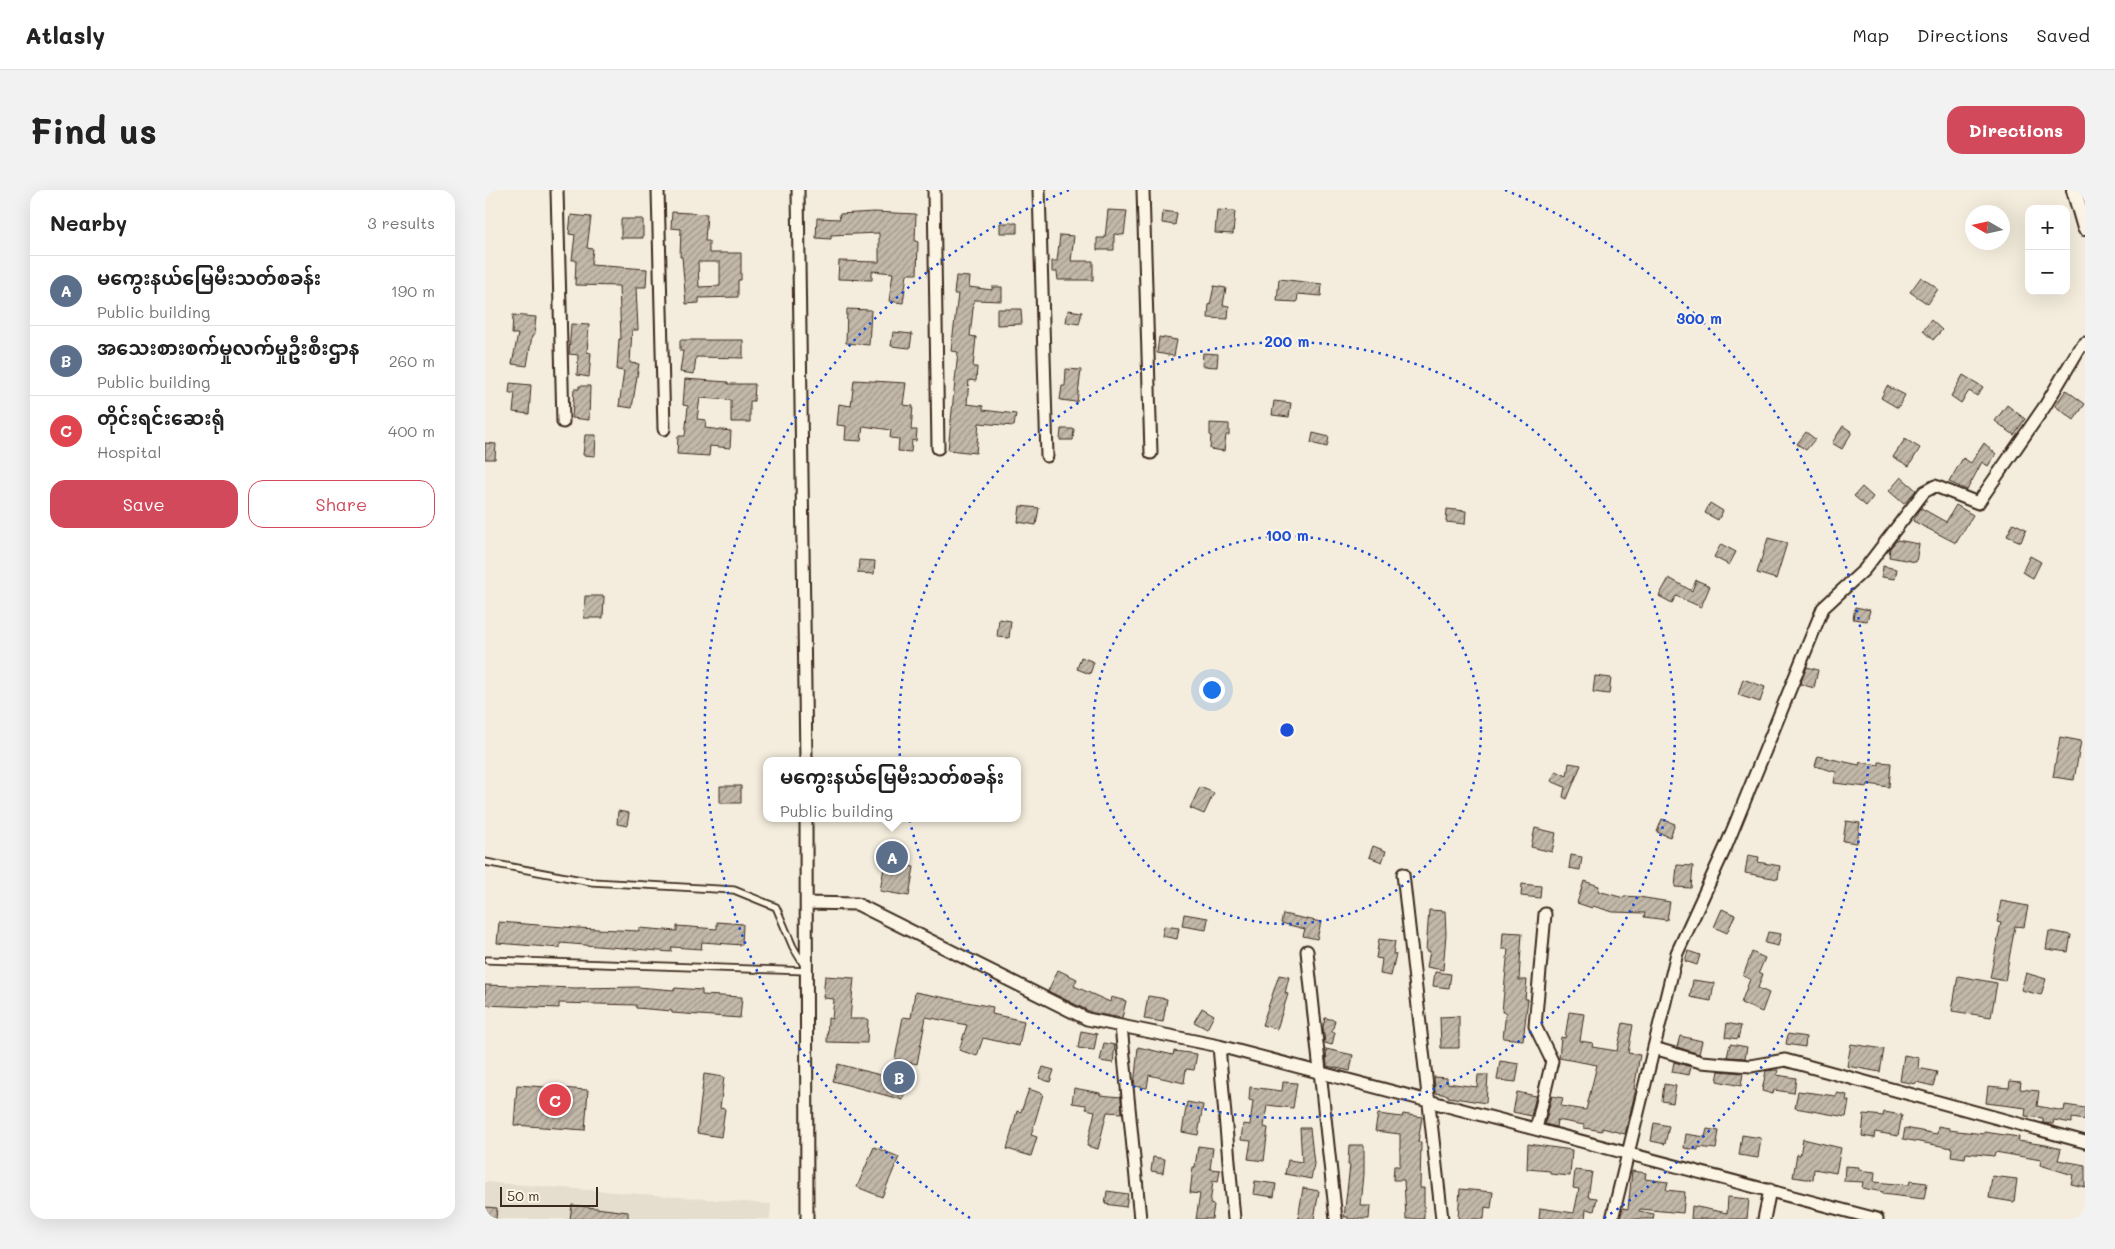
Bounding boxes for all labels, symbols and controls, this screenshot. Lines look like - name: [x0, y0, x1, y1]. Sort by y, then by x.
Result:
- text: Atlasly: [25, 19, 105, 50]
- text: Map: [1852, 23, 1889, 47]
- text: Directions: [1917, 23, 2009, 47]
- text: Saved: [2037, 23, 2090, 47]
- button: Directions: [1947, 106, 2085, 154]
- text: Find us: [30, 107, 157, 153]
- north arrow: [1965, 205, 2010, 250]
- map controls: [2025, 205, 2070, 295]
- button: +: [2025, 205, 2070, 250]
- text: Nearby: [50, 209, 127, 236]
- text: 3 results: [367, 212, 435, 233]
- button: −: [2025, 250, 2070, 295]
- text: မကွေးနယ်မြေမီးသတ်စခန်း: [97, 265, 321, 290]
- text: A: [60, 280, 72, 301]
- text: 190 m: [391, 280, 435, 301]
- text: Public building: [97, 301, 210, 322]
- text: 300 m: [1676, 308, 1722, 328]
- text: 200 m: [1265, 331, 1310, 351]
- text: အသေးစားစက်မှုလက်မှုဦးစီးဌာန: [97, 335, 359, 360]
- text: B: [61, 350, 71, 371]
- text: 260 m: [389, 350, 435, 371]
- text: Public building: [97, 371, 210, 392]
- text: တိုင်းရင်းဆေးရုံ: [97, 405, 225, 430]
- text: C: [60, 420, 72, 441]
- text: 400 m: [388, 420, 435, 441]
- text: Hospital: [97, 441, 161, 462]
- button: Save: [50, 480, 238, 528]
- button: Share: [248, 480, 435, 528]
- text: 100 m: [1265, 525, 1309, 545]
- your location: [1199, 677, 1225, 703]
- centre of rings: [1278, 721, 1296, 739]
- popup: [763, 757, 1021, 822]
- text: မကွေးနယ်မြေမီးသတ်စခန်း: [780, 764, 1004, 789]
- text: Public building: [780, 800, 893, 821]
- pin: A: [876, 838, 908, 876]
- pin: B: [883, 1058, 915, 1096]
- pin: C: [539, 1081, 571, 1119]
- scale bar: [500, 1184, 597, 1207]
- text: 50 m: [507, 1186, 539, 1205]

